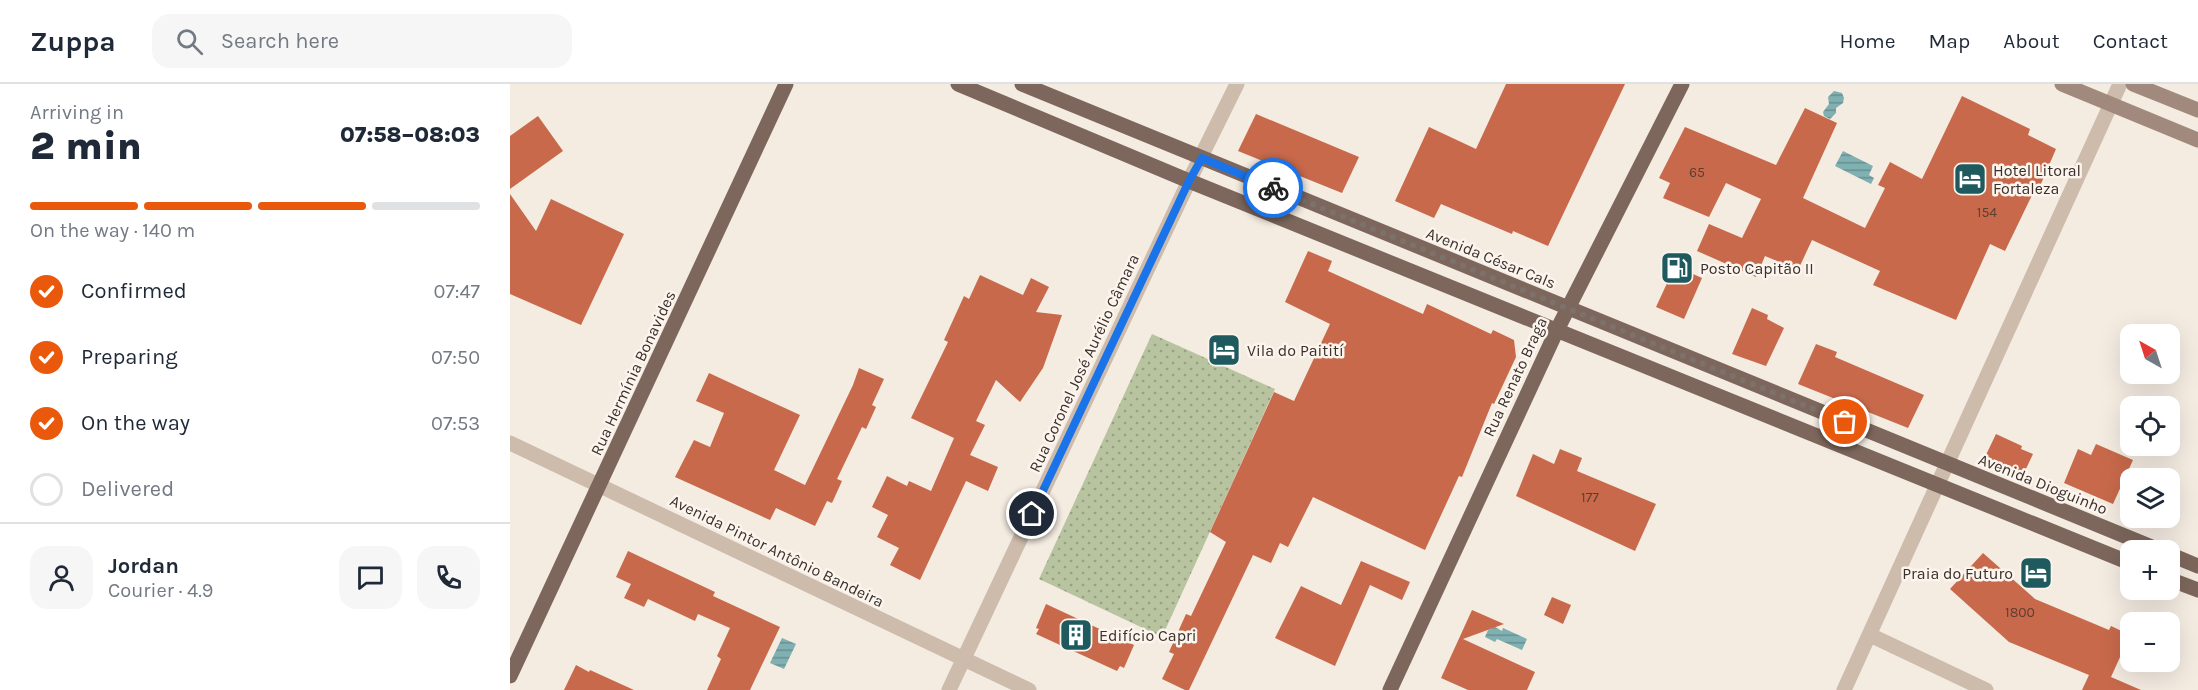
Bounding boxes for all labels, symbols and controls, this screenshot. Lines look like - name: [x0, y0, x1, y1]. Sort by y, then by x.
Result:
- search box: [152, 14, 572, 68]
- text: Zuppa: [30, 25, 116, 58]
- icon: search: [173, 25, 206, 58]
- text: Search here: [221, 28, 339, 54]
- text: Home: [1840, 29, 1896, 53]
- text: Map: [1929, 29, 1970, 53]
- text: About: [2003, 29, 2060, 53]
- text: Contact: [2093, 29, 2168, 53]
- text: Arriving in: [30, 101, 124, 124]
- text: 07:58–08:03: [340, 122, 480, 148]
- text: 2 min: [30, 123, 142, 169]
- courier: [1243, 158, 1303, 218]
- hotel icon: Hotel Litoral Fortaleza: [1952, 161, 1988, 197]
- place label: Hotel Litoral Fortaleza: [1993, 161, 2081, 198]
- house number: 65: [1689, 164, 1705, 181]
- icon: bike: [1257, 172, 1290, 205]
- house number: 154: [1977, 204, 1997, 221]
- text: On the way · 140 m: [30, 219, 195, 242]
- street label: Avenida César Cals: [1423, 223, 1559, 293]
- fuel station icon: Posto Capitão II: [1659, 250, 1695, 286]
- street label: Rua Coronel José Aurélio Câmara: [1025, 251, 1143, 475]
- place label: Posto Capitão II: [1700, 259, 1814, 278]
- icon: check: [30, 275, 63, 308]
- text: Confirmed: [81, 278, 187, 304]
- text: 07:47: [434, 280, 480, 303]
- street label: Rua Hermínia Bonavides: [586, 288, 680, 458]
- street label: Rua Renato Braga: [1479, 314, 1551, 440]
- north arrow: [2120, 324, 2180, 384]
- map controls: [2120, 324, 2180, 672]
- hotel icon: Vila do Paitití: [1206, 332, 1242, 368]
- icon: check: [30, 341, 63, 374]
- place label: Vila do Paitití: [1247, 341, 1344, 360]
- text: Preparing: [81, 344, 178, 370]
- text: 07:50: [431, 346, 480, 369]
- pin: [1819, 396, 1870, 447]
- button: locate: [2120, 396, 2180, 456]
- icon: bag: [1828, 405, 1861, 438]
- icon: check: [30, 407, 63, 440]
- text: On the way: [81, 410, 190, 436]
- text: 07:53: [431, 412, 480, 435]
- street label: Avenida Dioguinho: [1976, 449, 2110, 519]
- button: layers: [2120, 468, 2180, 528]
- text: Delivered: [81, 476, 174, 502]
- pin: [1006, 488, 1057, 539]
- house number: 177: [1581, 489, 1599, 506]
- street label: Avenida Pintor Antônio Bandeira: [667, 491, 887, 611]
- icon: home: [1015, 497, 1048, 530]
- button: +: [2120, 540, 2180, 600]
- button: person: [30, 546, 93, 609]
- button: chat: [339, 546, 402, 609]
- button: phone: [417, 546, 480, 609]
- text: Jordan: [108, 553, 179, 579]
- hotel icon: Praia do Futuro: [2018, 555, 2054, 591]
- place label: Praia do Futuro: [1902, 564, 2013, 583]
- text: Courier · 4.9: [108, 579, 213, 602]
- house number: 1800: [2005, 604, 2035, 621]
- button: −: [2120, 612, 2180, 672]
- building icon: Edifício Capri: [1058, 617, 1094, 653]
- place label: Edifício Capri: [1099, 626, 1197, 645]

